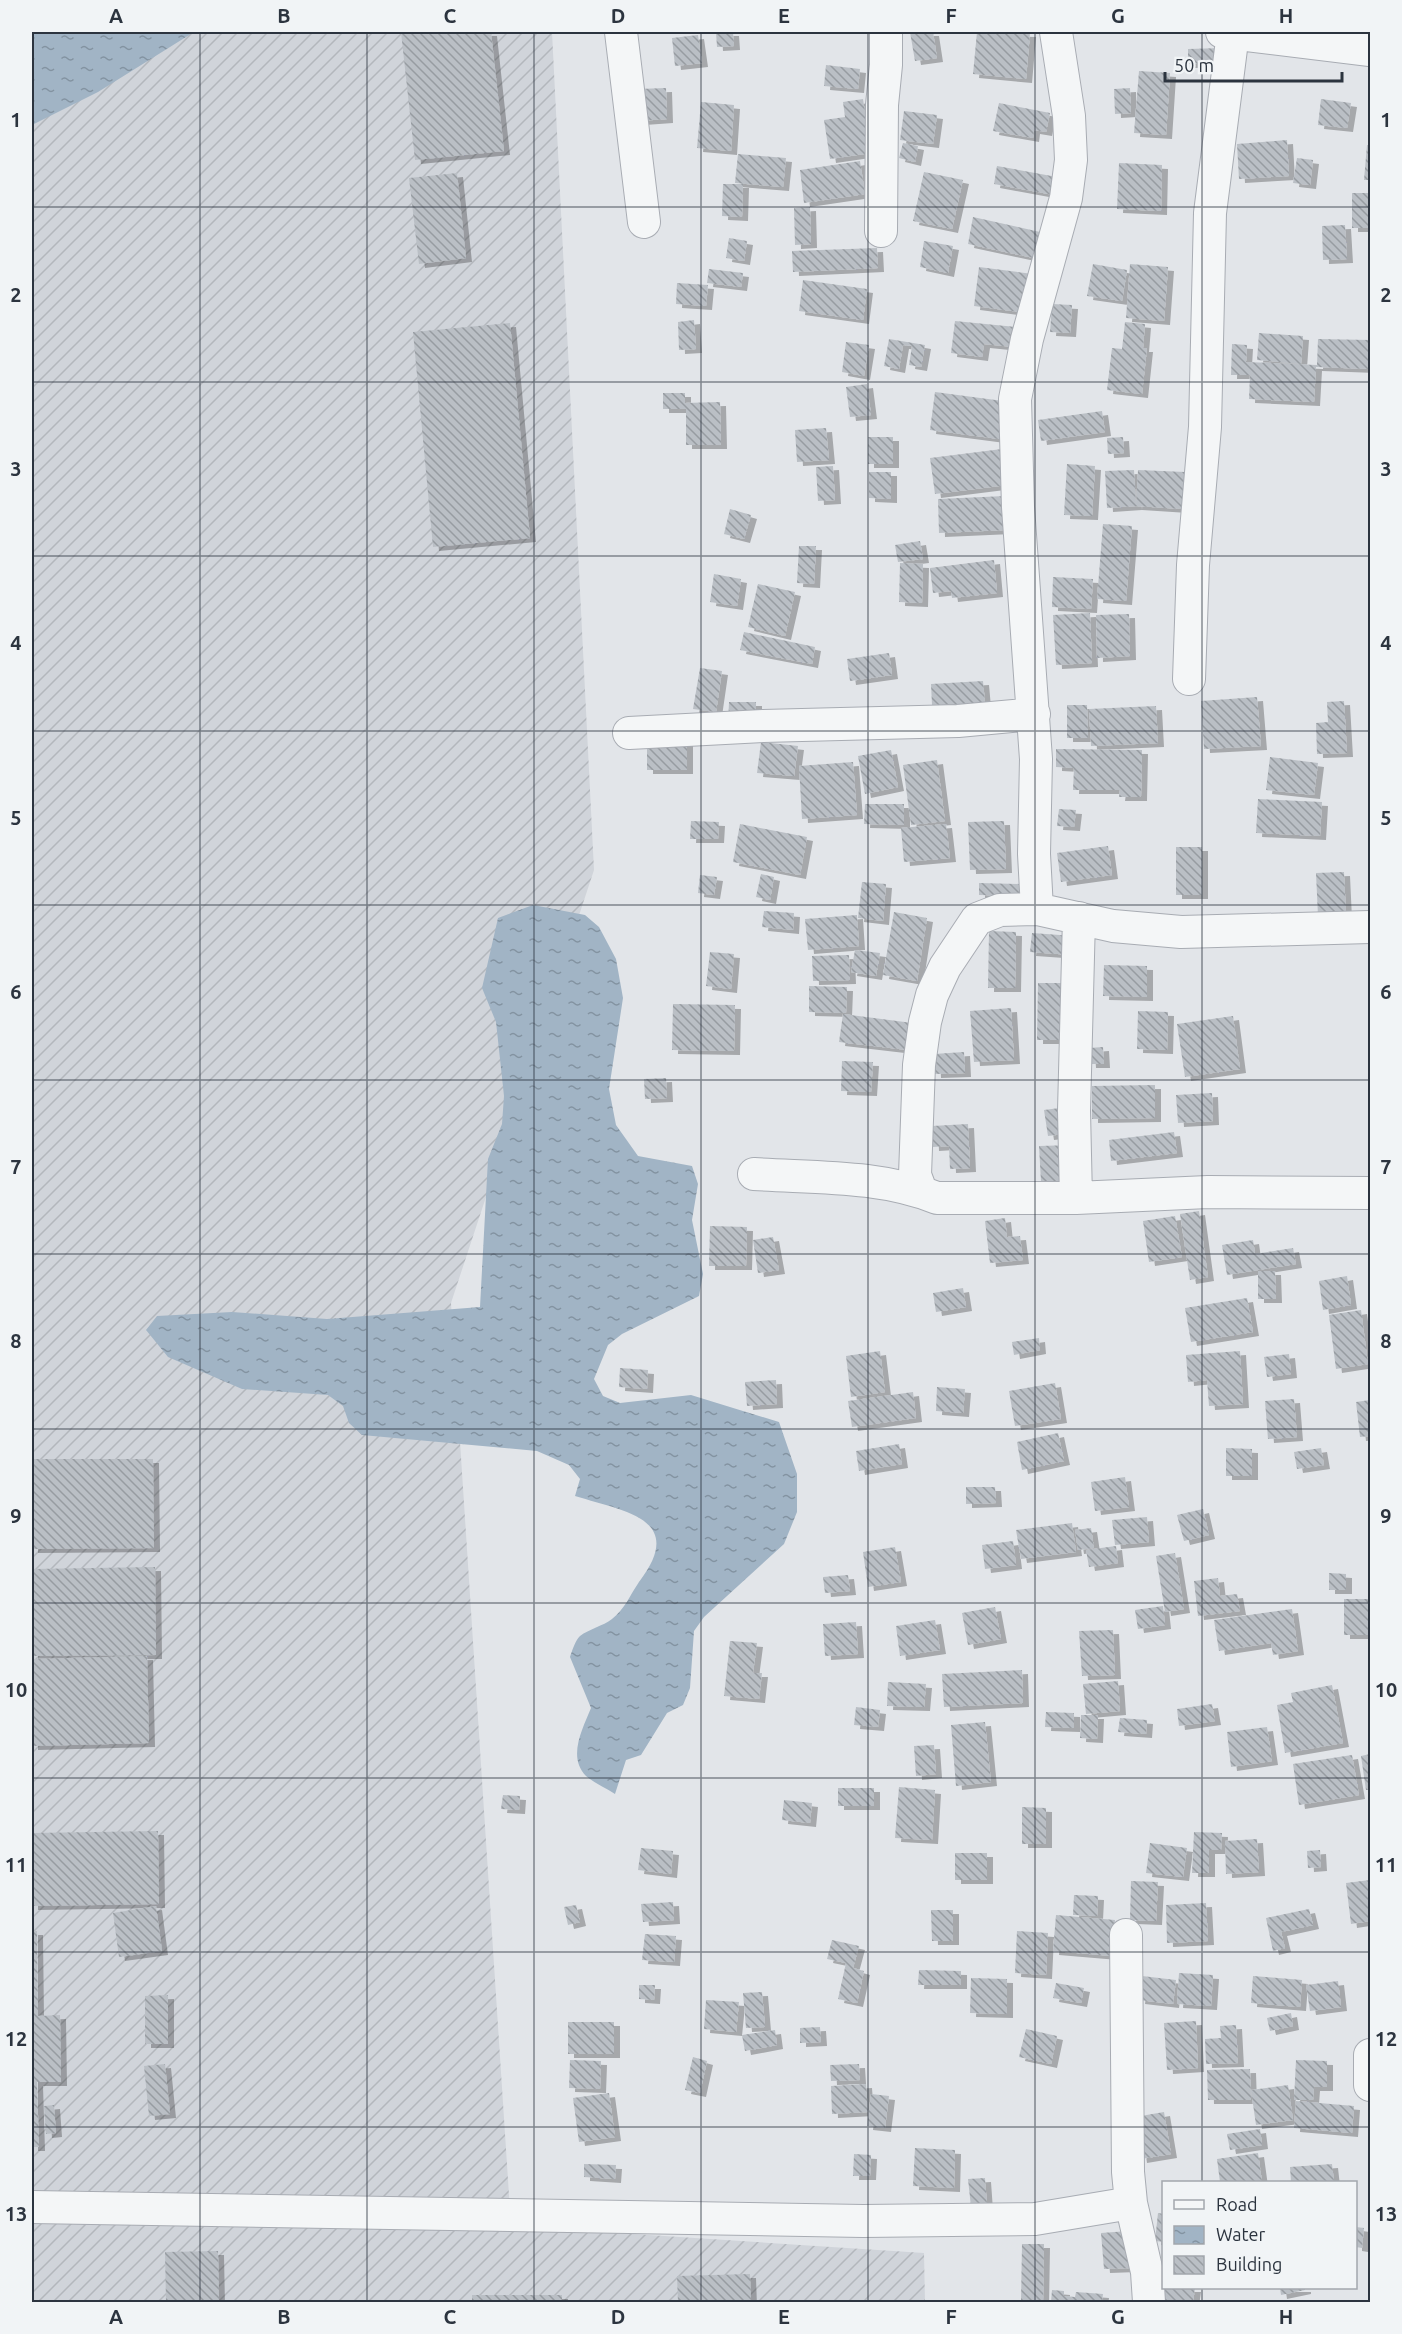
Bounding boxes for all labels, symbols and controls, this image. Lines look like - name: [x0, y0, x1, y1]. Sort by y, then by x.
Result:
- text: A: [109, 4, 123, 27]
- text: B: [277, 4, 291, 27]
- text: C: [444, 4, 457, 27]
- text: D: [611, 4, 625, 27]
- text: E: [778, 4, 790, 27]
- text: F: [945, 4, 957, 27]
- text: G: [1111, 4, 1125, 27]
- text: H: [1279, 4, 1293, 27]
- scale bar: [1165, 45, 1342, 83]
- text: 50 m: [1174, 55, 1214, 75]
- text: 1: [10, 108, 22, 131]
- text: 1: [1380, 108, 1392, 131]
- text: 2: [10, 283, 22, 306]
- text: 2: [1380, 283, 1392, 306]
- text: 3: [10, 457, 22, 480]
- text: 3: [1380, 457, 1392, 480]
- text: 4: [10, 631, 22, 654]
- text: 4: [1380, 631, 1392, 654]
- text: 5: [10, 806, 22, 829]
- text: 5: [1380, 806, 1392, 829]
- text: 6: [10, 980, 22, 1003]
- text: 6: [1380, 980, 1392, 1003]
- text: 7: [10, 1155, 22, 1178]
- text: 7: [1380, 1155, 1392, 1178]
- text: 8: [10, 1329, 22, 1352]
- text: 8: [1380, 1329, 1392, 1352]
- text: 9: [10, 1504, 22, 1527]
- text: 9: [1380, 1504, 1392, 1527]
- text: 10: [5, 1678, 27, 1701]
- text: 10: [1375, 1678, 1397, 1701]
- text: 11: [5, 1853, 27, 1876]
- text: 11: [1375, 1853, 1397, 1876]
- text: 12: [5, 2027, 27, 2050]
- text: 12: [1375, 2027, 1397, 2050]
- legend: [1162, 2181, 1357, 2289]
- text: Road: [1216, 2194, 1258, 2214]
- text: 13: [5, 2202, 27, 2225]
- text: 13: [1375, 2202, 1397, 2225]
- text: Water: [1216, 2224, 1266, 2244]
- text: Building: [1216, 2254, 1282, 2274]
- text: A: [109, 2305, 123, 2328]
- text: B: [277, 2305, 291, 2328]
- text: C: [444, 2305, 457, 2328]
- text: D: [611, 2305, 625, 2328]
- text: E: [778, 2305, 790, 2328]
- text: F: [945, 2305, 957, 2328]
- text: G: [1111, 2305, 1125, 2328]
- text: H: [1279, 2305, 1293, 2328]

